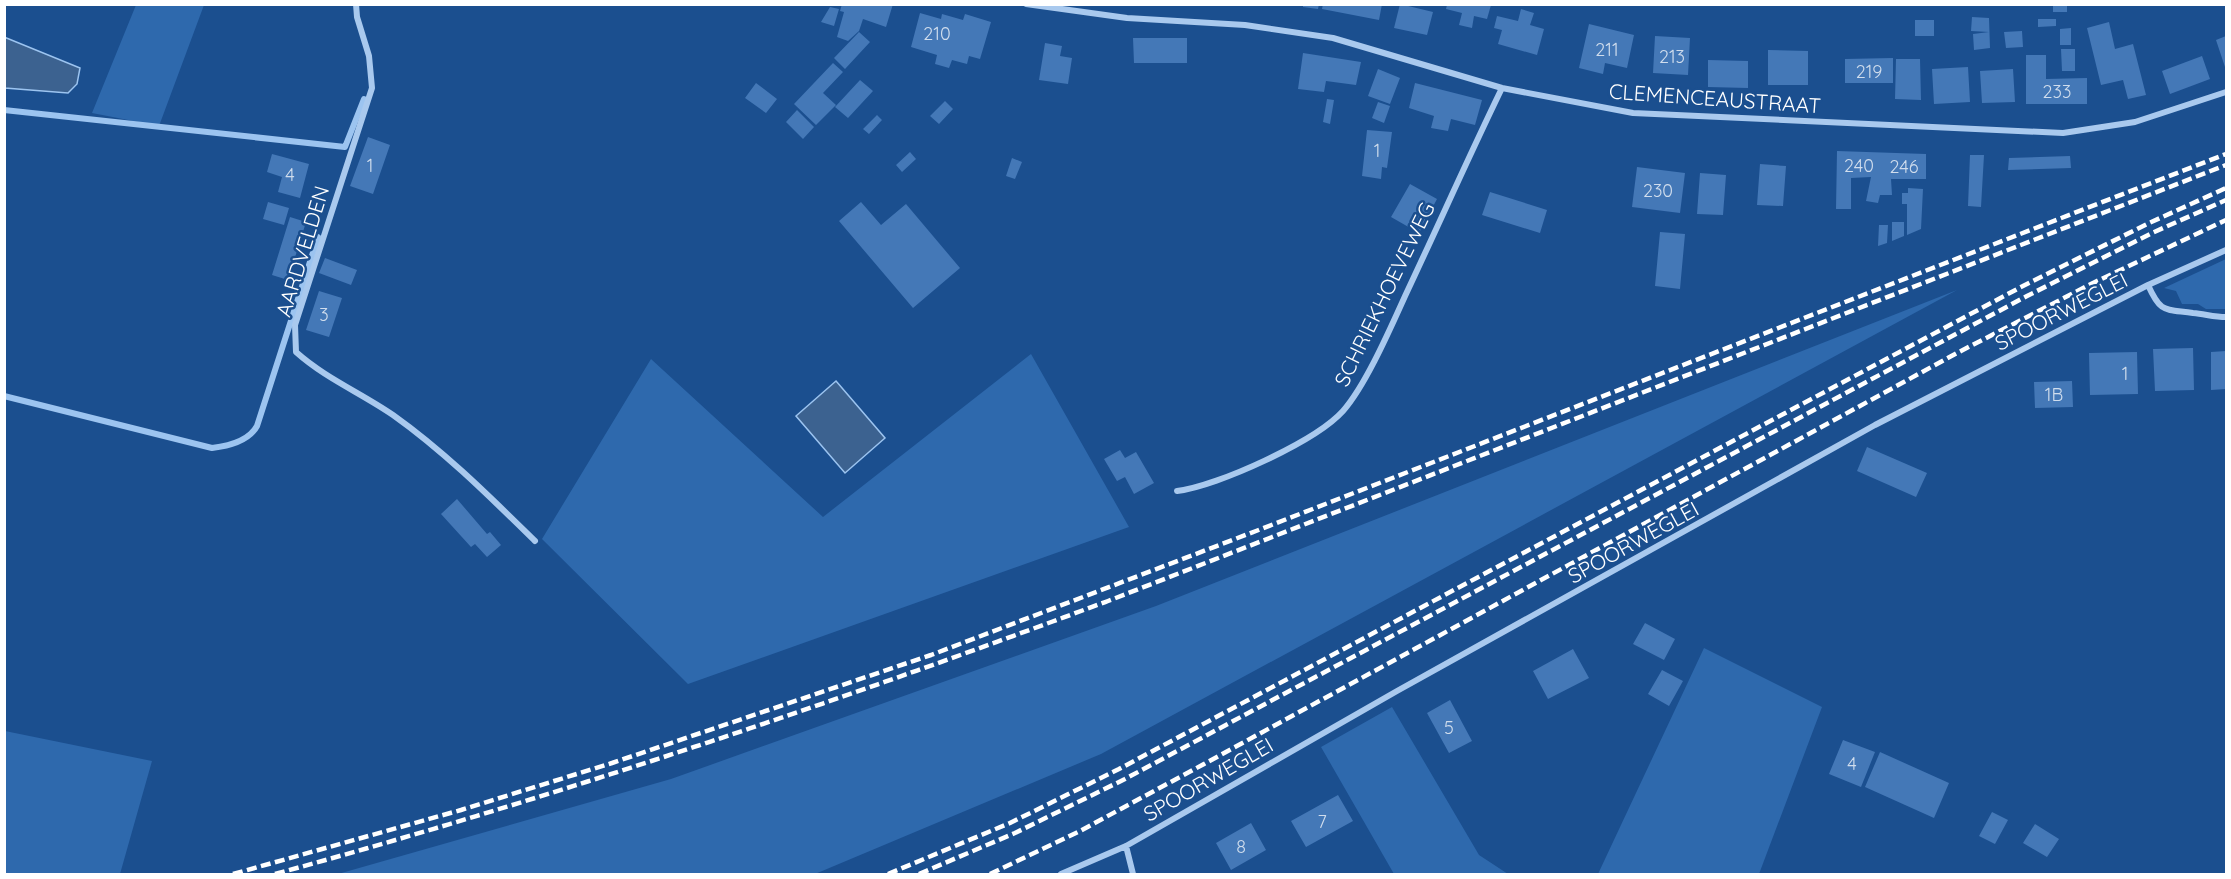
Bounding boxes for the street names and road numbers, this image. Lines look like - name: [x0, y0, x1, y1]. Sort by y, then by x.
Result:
- street label: CLEMENCEAUSTRAAT: [1608, 78, 1822, 118]
- street label: AARDVELDEN: [270, 182, 334, 320]
- street label: SCHRIEKHOEVEWEG: [1328, 198, 1440, 390]
- street label: SPOORWEGLEI: [1990, 266, 2132, 356]
- street label: SPOORWEGLEI: [1563, 495, 1703, 589]
- street label: SPOORWEGLEI: [1138, 731, 1278, 827]

